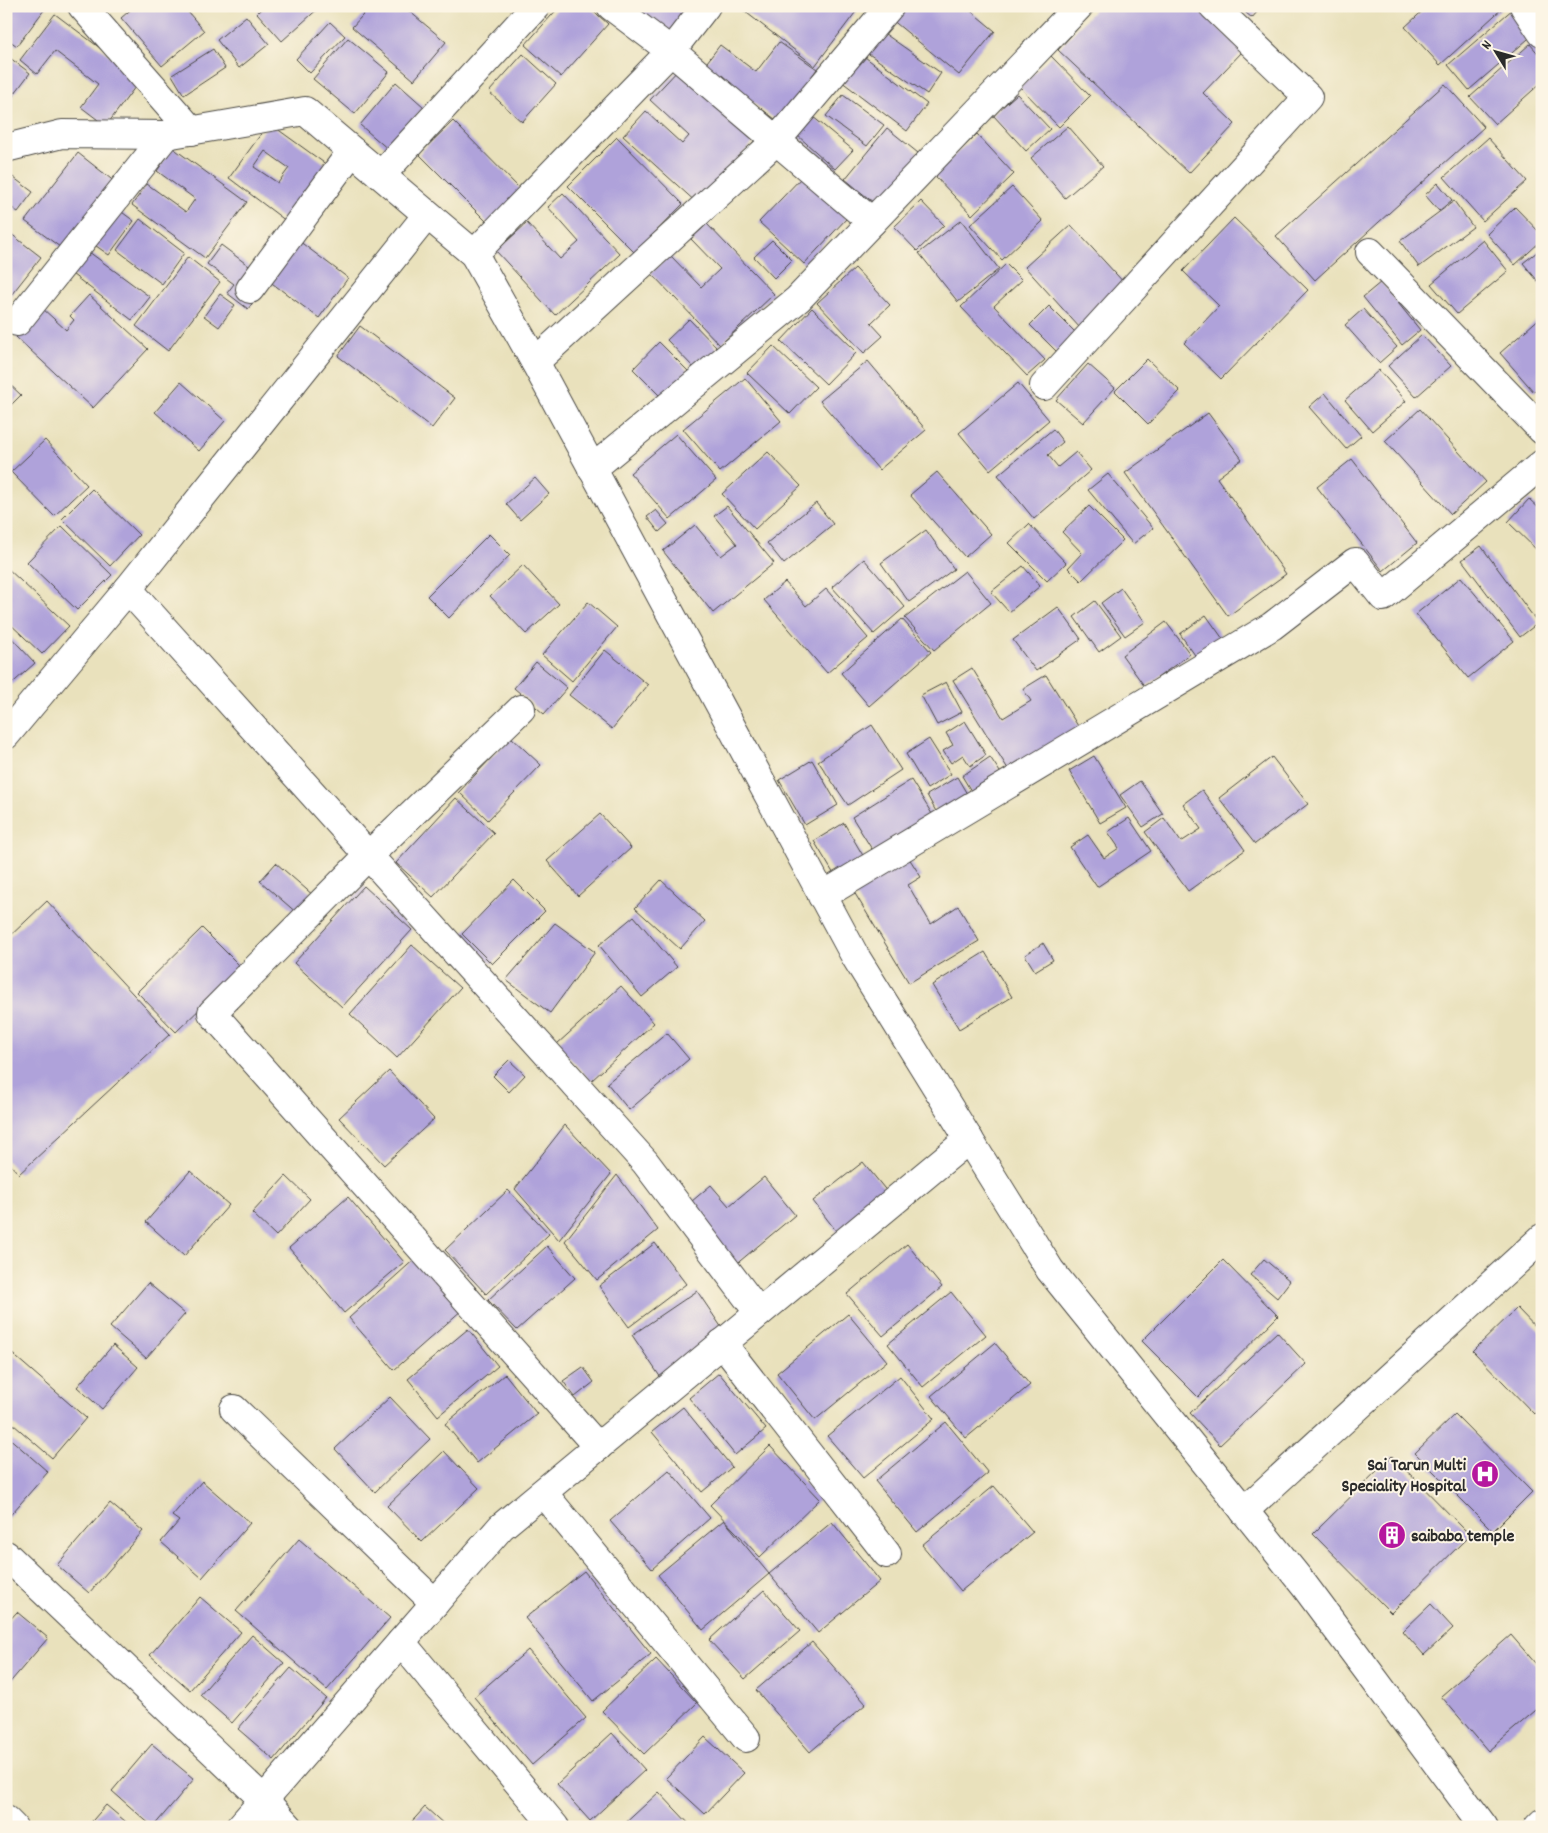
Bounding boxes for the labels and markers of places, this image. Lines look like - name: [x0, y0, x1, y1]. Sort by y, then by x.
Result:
- place label: Sai Tarun Multi Speciality Hospital: [1341, 1454, 1467, 1500]
- hospital icon: Sai Tarun Multi Speciality Hospital: [1470, 1459, 1500, 1489]
- building icon: saibaba temple: [1377, 1520, 1407, 1550]
- place label: saibaba temple: [1411, 1525, 1514, 1550]

